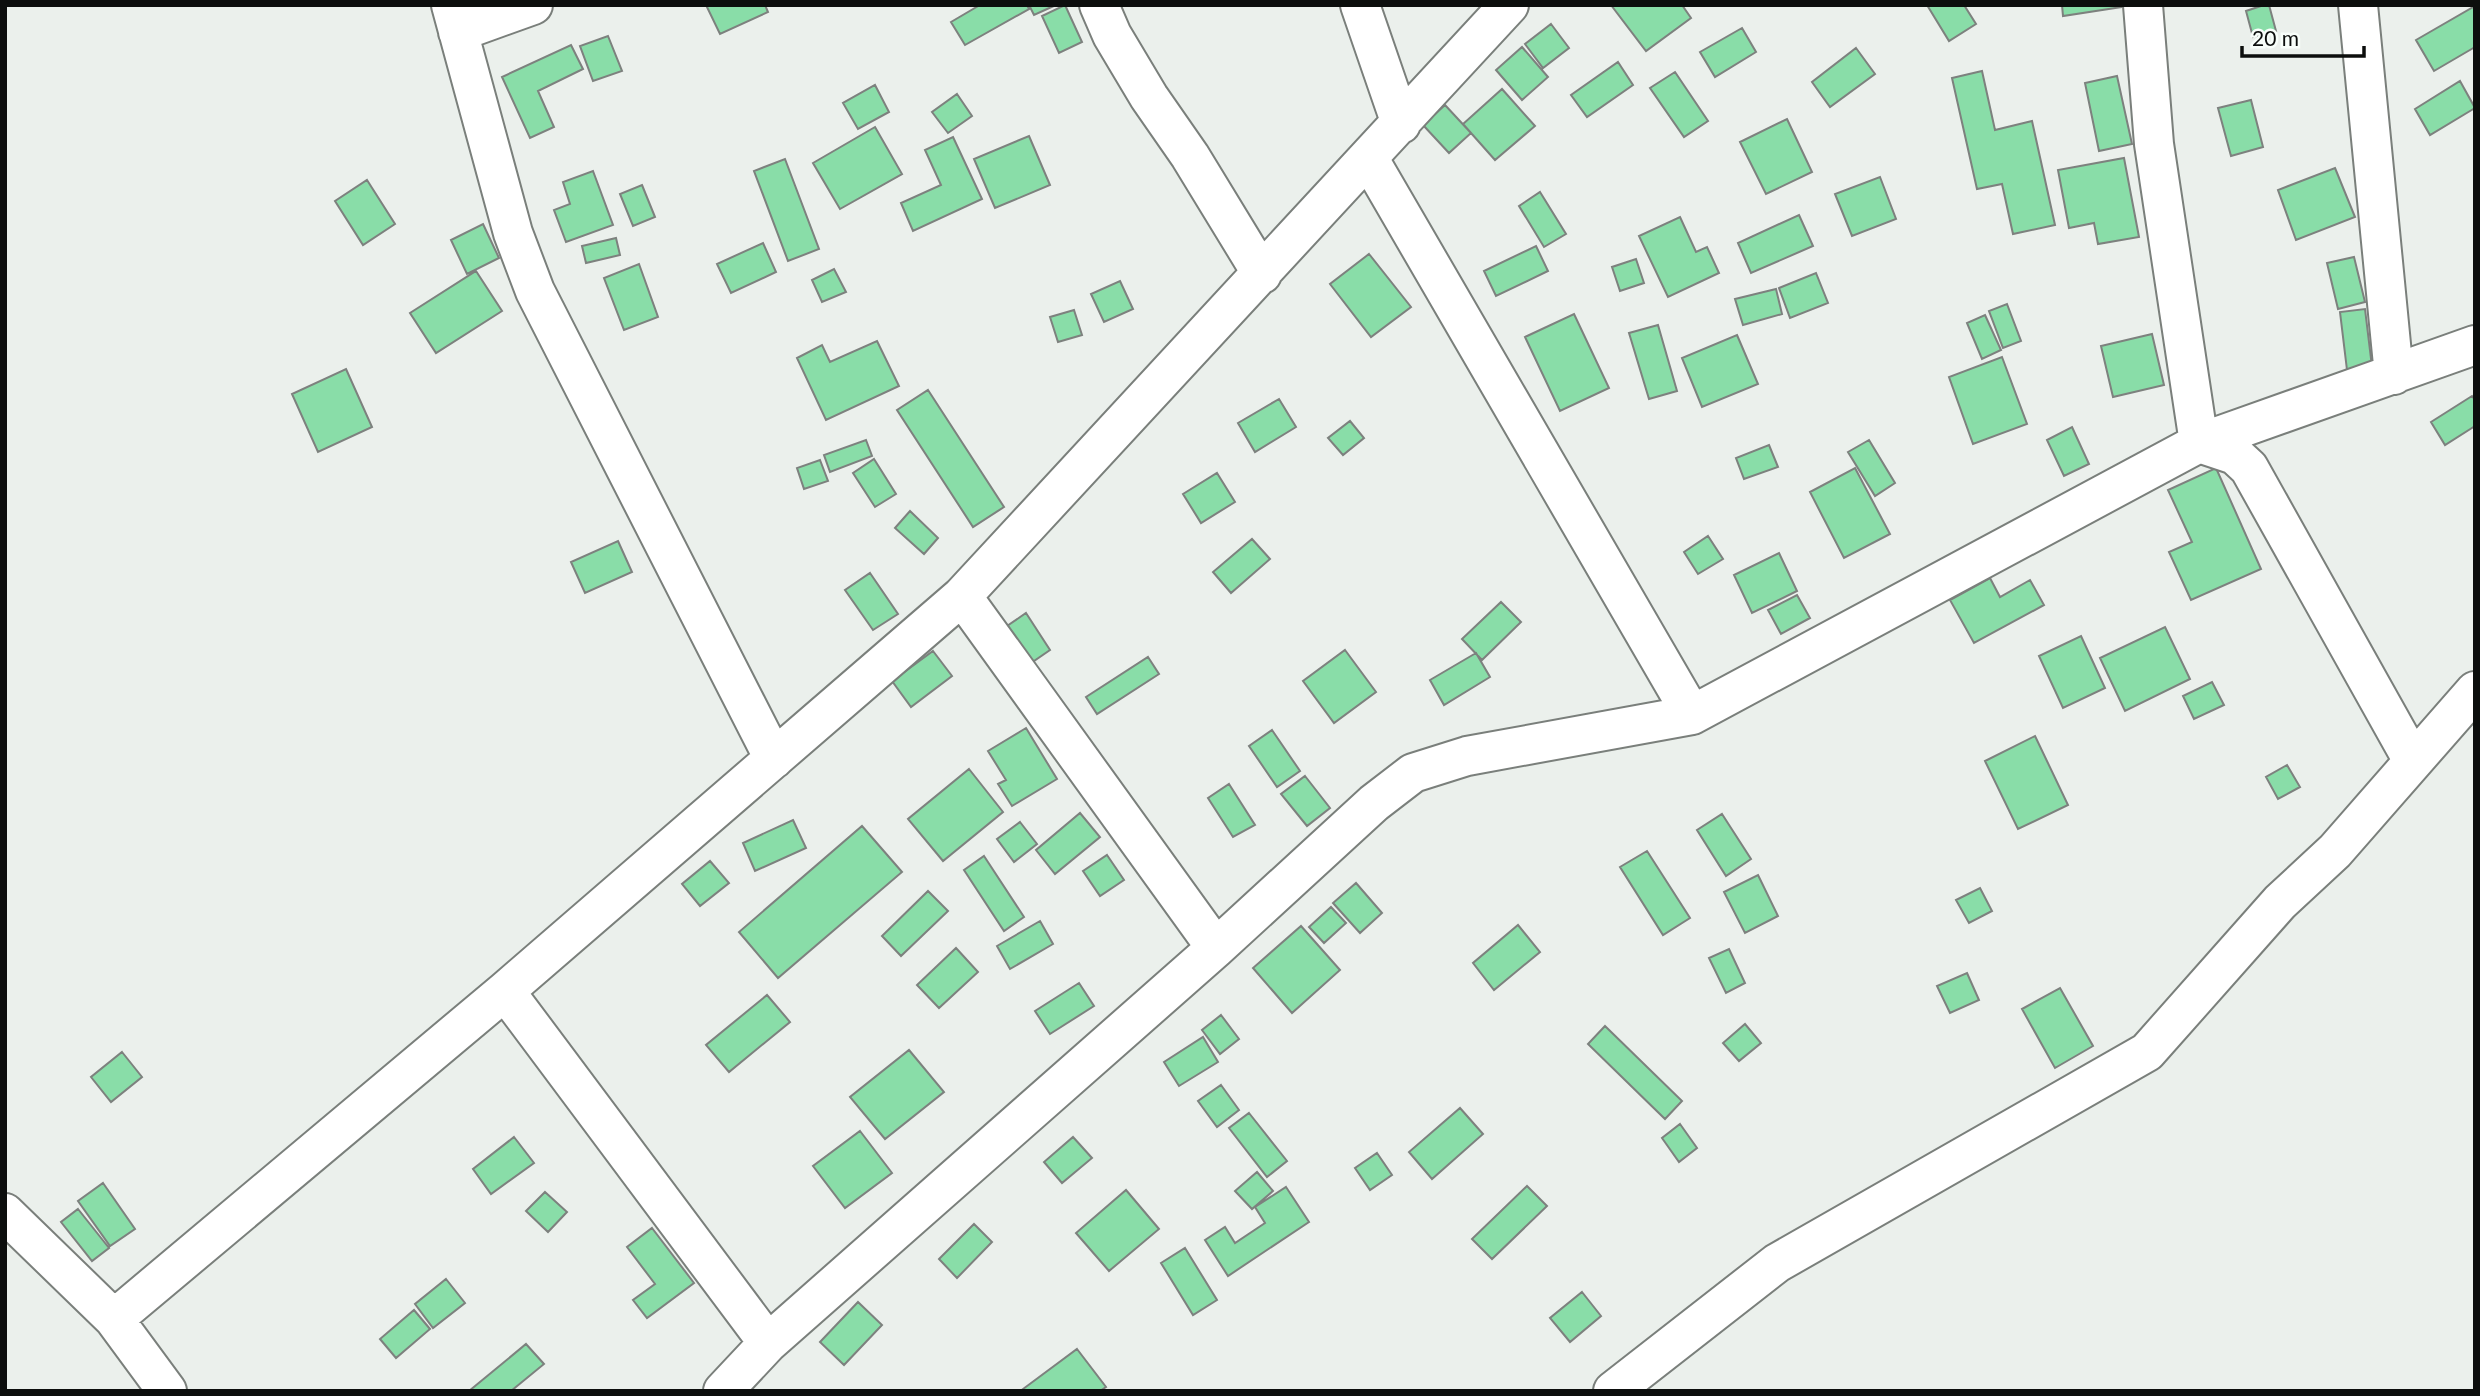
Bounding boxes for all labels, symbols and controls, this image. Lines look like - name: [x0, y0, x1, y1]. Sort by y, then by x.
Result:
- scale bar: [2242, 14, 2364, 58]
- text: 20 m: [2252, 25, 2299, 50]

